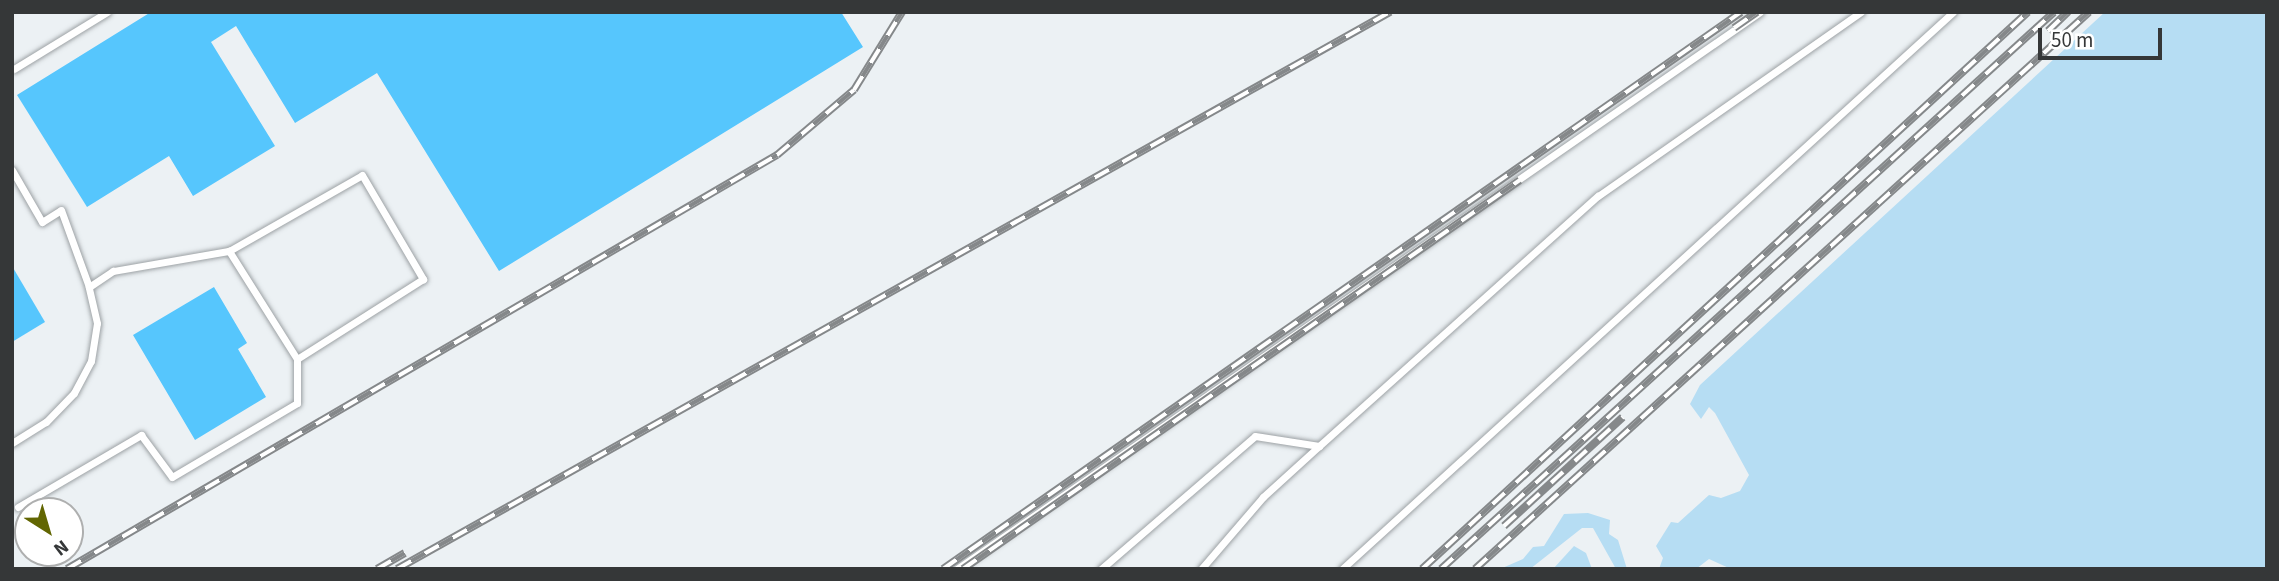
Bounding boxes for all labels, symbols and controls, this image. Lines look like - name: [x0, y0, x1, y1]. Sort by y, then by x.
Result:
- scale bar: [2041, 14, 2165, 58]
- text: 50 m: [2051, 25, 2093, 55]
- north arrow: [14, 497, 84, 567]
- text: N: [48, 533, 74, 562]

